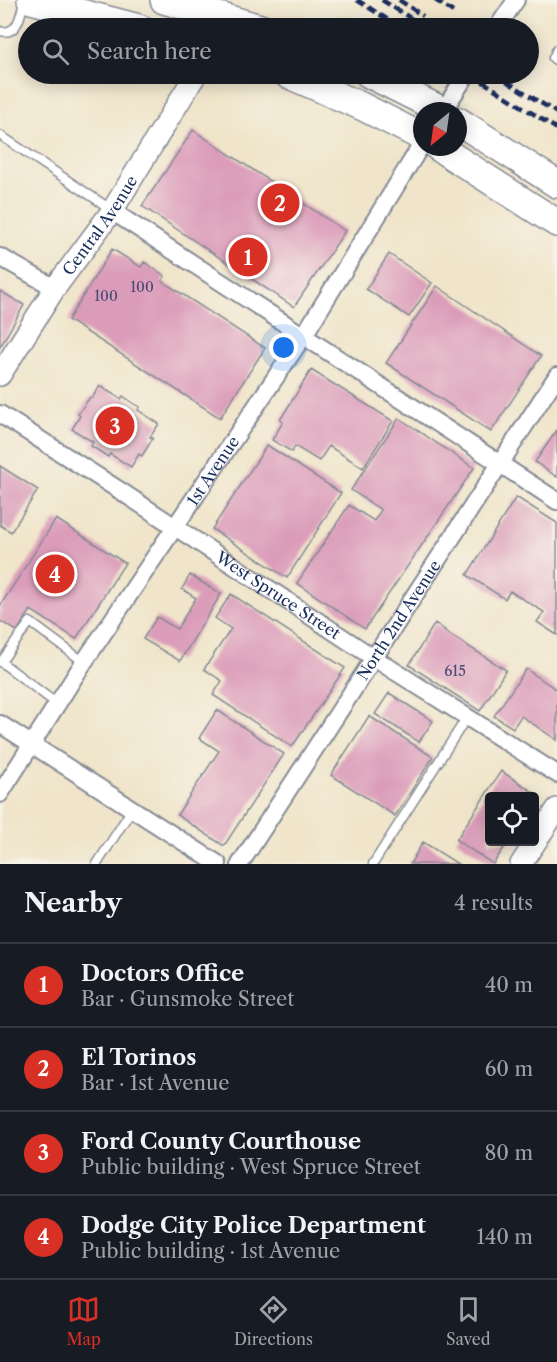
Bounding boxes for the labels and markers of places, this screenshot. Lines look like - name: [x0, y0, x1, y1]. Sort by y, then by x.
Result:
- pin: 2: [260, 180, 300, 226]
- pin: 1: [228, 234, 268, 280]
- pin: 3: [96, 404, 134, 448]
- pin: 4: [36, 552, 74, 596]

